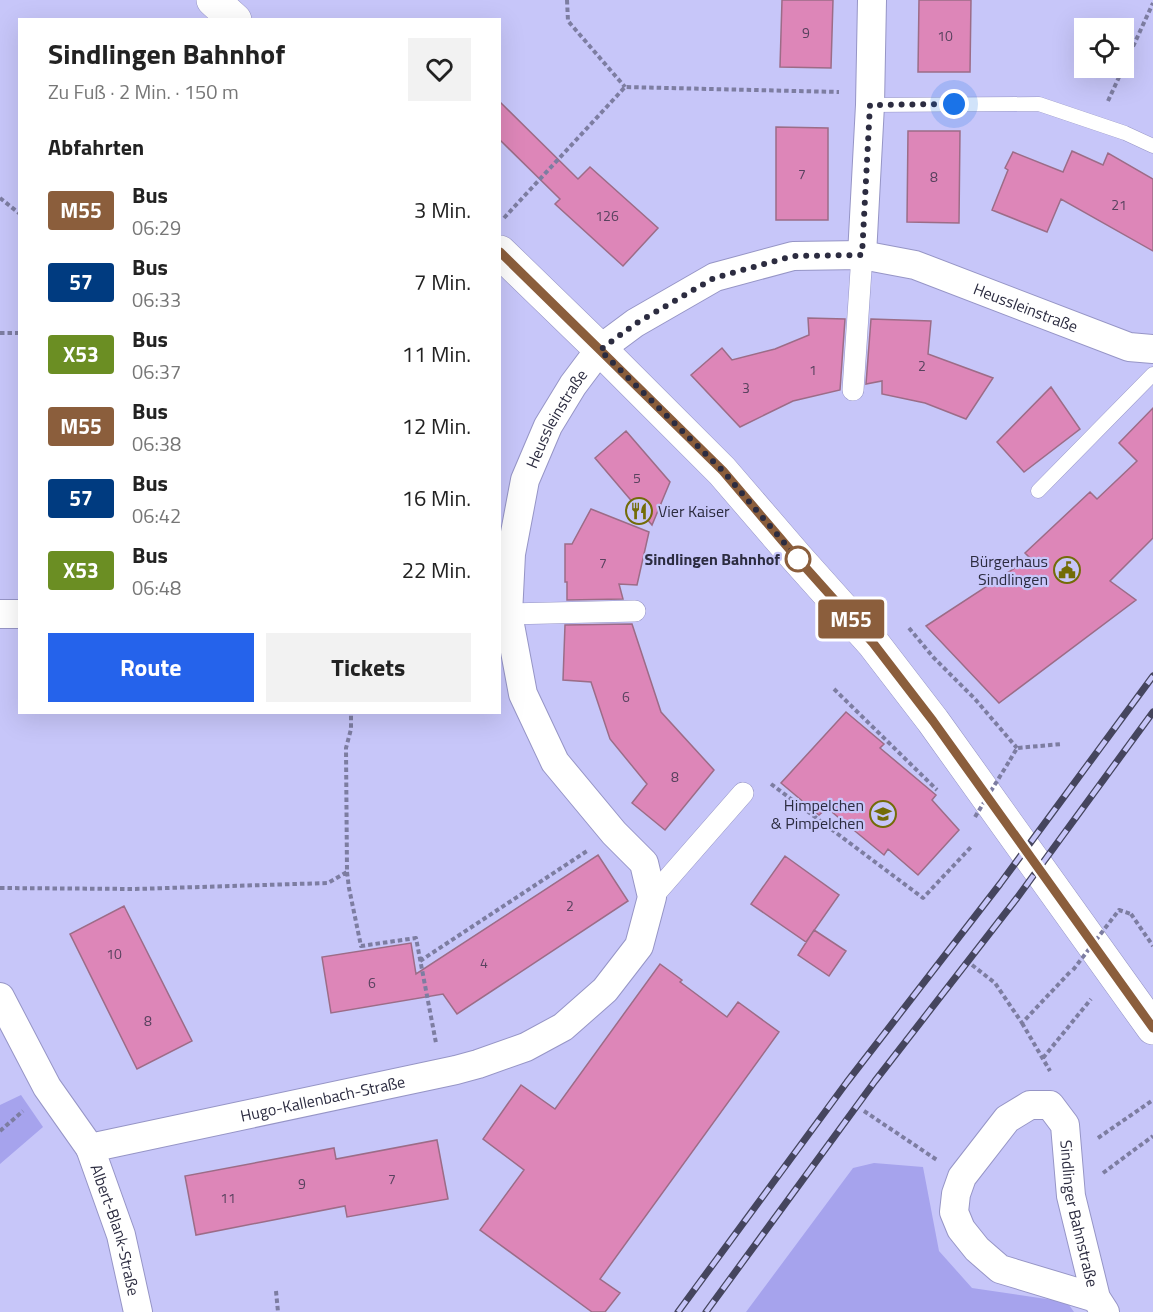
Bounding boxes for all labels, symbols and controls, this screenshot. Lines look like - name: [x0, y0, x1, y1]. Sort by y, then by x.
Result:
- map controls: [1074, 18, 1134, 78]
- button: locate: [1074, 18, 1134, 78]
- house number: 9: [802, 22, 810, 43]
- house number: 10: [937, 25, 953, 46]
- text: Sindlingen Bahnhof: [48, 32, 285, 75]
- button: heart: [408, 38, 471, 101]
- text: Zu Fuß · 2 Min. · 150 m: [48, 76, 239, 107]
- your location: [939, 89, 969, 119]
- text: Abfahrten: [48, 130, 144, 164]
- house number: 7: [798, 163, 806, 184]
- house number: 8: [930, 166, 938, 187]
- text: Bus: [132, 178, 168, 212]
- text: 3 Min.: [414, 193, 471, 227]
- text: M55: [60, 194, 102, 226]
- house number: 21: [1111, 194, 1127, 215]
- house number: 126: [595, 205, 619, 226]
- text: 06:29: [132, 212, 181, 243]
- text: Bus: [132, 250, 168, 284]
- text: 7 Min.: [414, 265, 471, 299]
- text: 57: [69, 266, 93, 298]
- street label: Heussleinstraße: [970, 277, 1081, 338]
- text: 06:33: [132, 284, 181, 315]
- text: Bus: [132, 322, 168, 356]
- text: 11 Min.: [402, 337, 471, 371]
- text: X53: [63, 338, 99, 370]
- house number: 2: [918, 355, 926, 376]
- text: 06:37: [132, 356, 181, 387]
- house number: 1: [809, 359, 817, 380]
- street label: Heussleinstraße: [519, 364, 593, 472]
- house number: 3: [742, 377, 750, 398]
- text: Bus: [132, 394, 168, 428]
- text: 12 Min.: [402, 409, 471, 443]
- text: M55: [60, 410, 102, 442]
- text: 06:38: [132, 428, 181, 459]
- text: Bus: [132, 466, 168, 500]
- house number: 5: [633, 467, 641, 488]
- text: 16 Min.: [402, 481, 471, 515]
- text: 57: [69, 482, 93, 514]
- restaurant icon: Vier Kaiser: [624, 496, 654, 526]
- place label: Vier Kaiser: [658, 499, 730, 523]
- text: 06:42: [132, 500, 181, 531]
- text: Bus: [132, 538, 168, 572]
- marker: Sindlingen Bahnhof: [785, 546, 811, 572]
- place label: Sindlingen Bahnhof: [644, 547, 780, 571]
- place label: Bürgerhaus Sindlingen: [970, 549, 1048, 591]
- house number: 7: [599, 552, 607, 573]
- text: 22 Min.: [402, 553, 471, 587]
- text: X53: [63, 554, 99, 586]
- public building icon: Bürgerhaus Sindlingen: [1052, 555, 1082, 585]
- text: 06:48: [132, 572, 181, 603]
- line badge: M55: [816, 600, 886, 638]
- text: M55: [830, 603, 872, 635]
- button: Route: [48, 633, 254, 702]
- button: Tickets: [266, 633, 471, 702]
- house number: 6: [622, 686, 630, 707]
- house number: 8: [671, 766, 679, 787]
- place label: Himpelchen & Pimpelchen: [771, 793, 864, 835]
- school or university icon: Himpelchen & Pimpelchen: [868, 799, 898, 829]
- house number: 2: [566, 895, 574, 916]
- house number: 10: [106, 943, 122, 964]
- house number: 4: [480, 952, 488, 973]
- house number: 6: [368, 972, 376, 993]
- house number: 8: [144, 1010, 152, 1031]
- street label: Hugo-Kallenbach-Straße: [238, 1069, 407, 1128]
- street label: Sindlinger Bahnstraße: [1054, 1139, 1105, 1289]
- street label: Albert-Blank-Straße: [85, 1161, 146, 1298]
- house number: 7: [388, 1168, 396, 1189]
- house number: 9: [298, 1173, 306, 1194]
- house number: 11: [220, 1187, 236, 1208]

